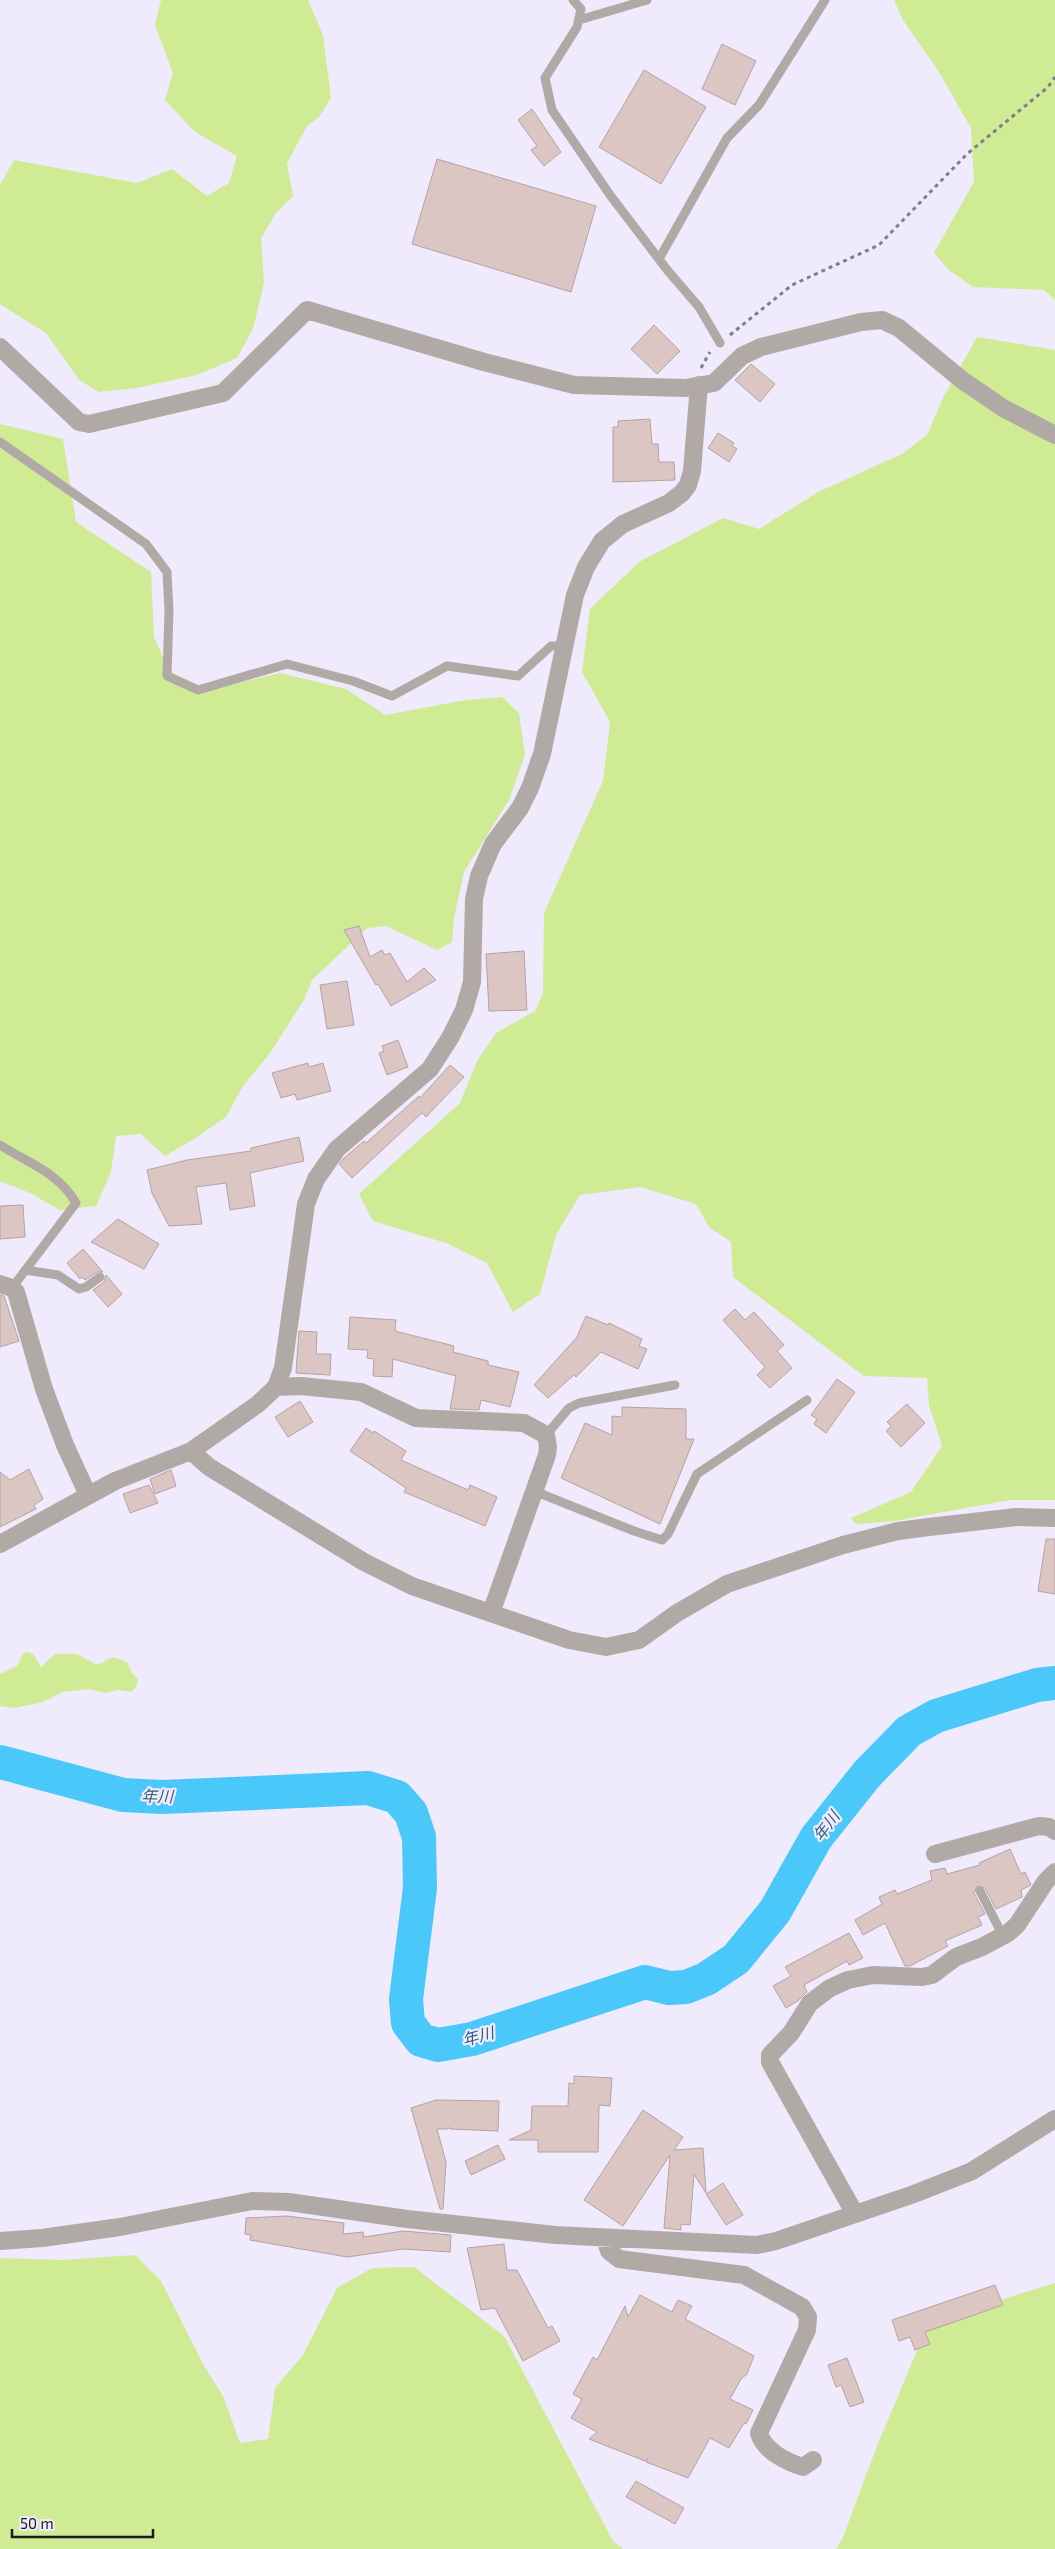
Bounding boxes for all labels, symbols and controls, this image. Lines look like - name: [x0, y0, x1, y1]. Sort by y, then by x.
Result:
- water label: 年川: [141, 1786, 175, 1805]
- water label: 年川: [808, 1806, 844, 1844]
- water label: 年川: [460, 2022, 498, 2049]
- scale bar: [12, 2506, 154, 2538]
- text: 50 m: [20, 2514, 54, 2532]

